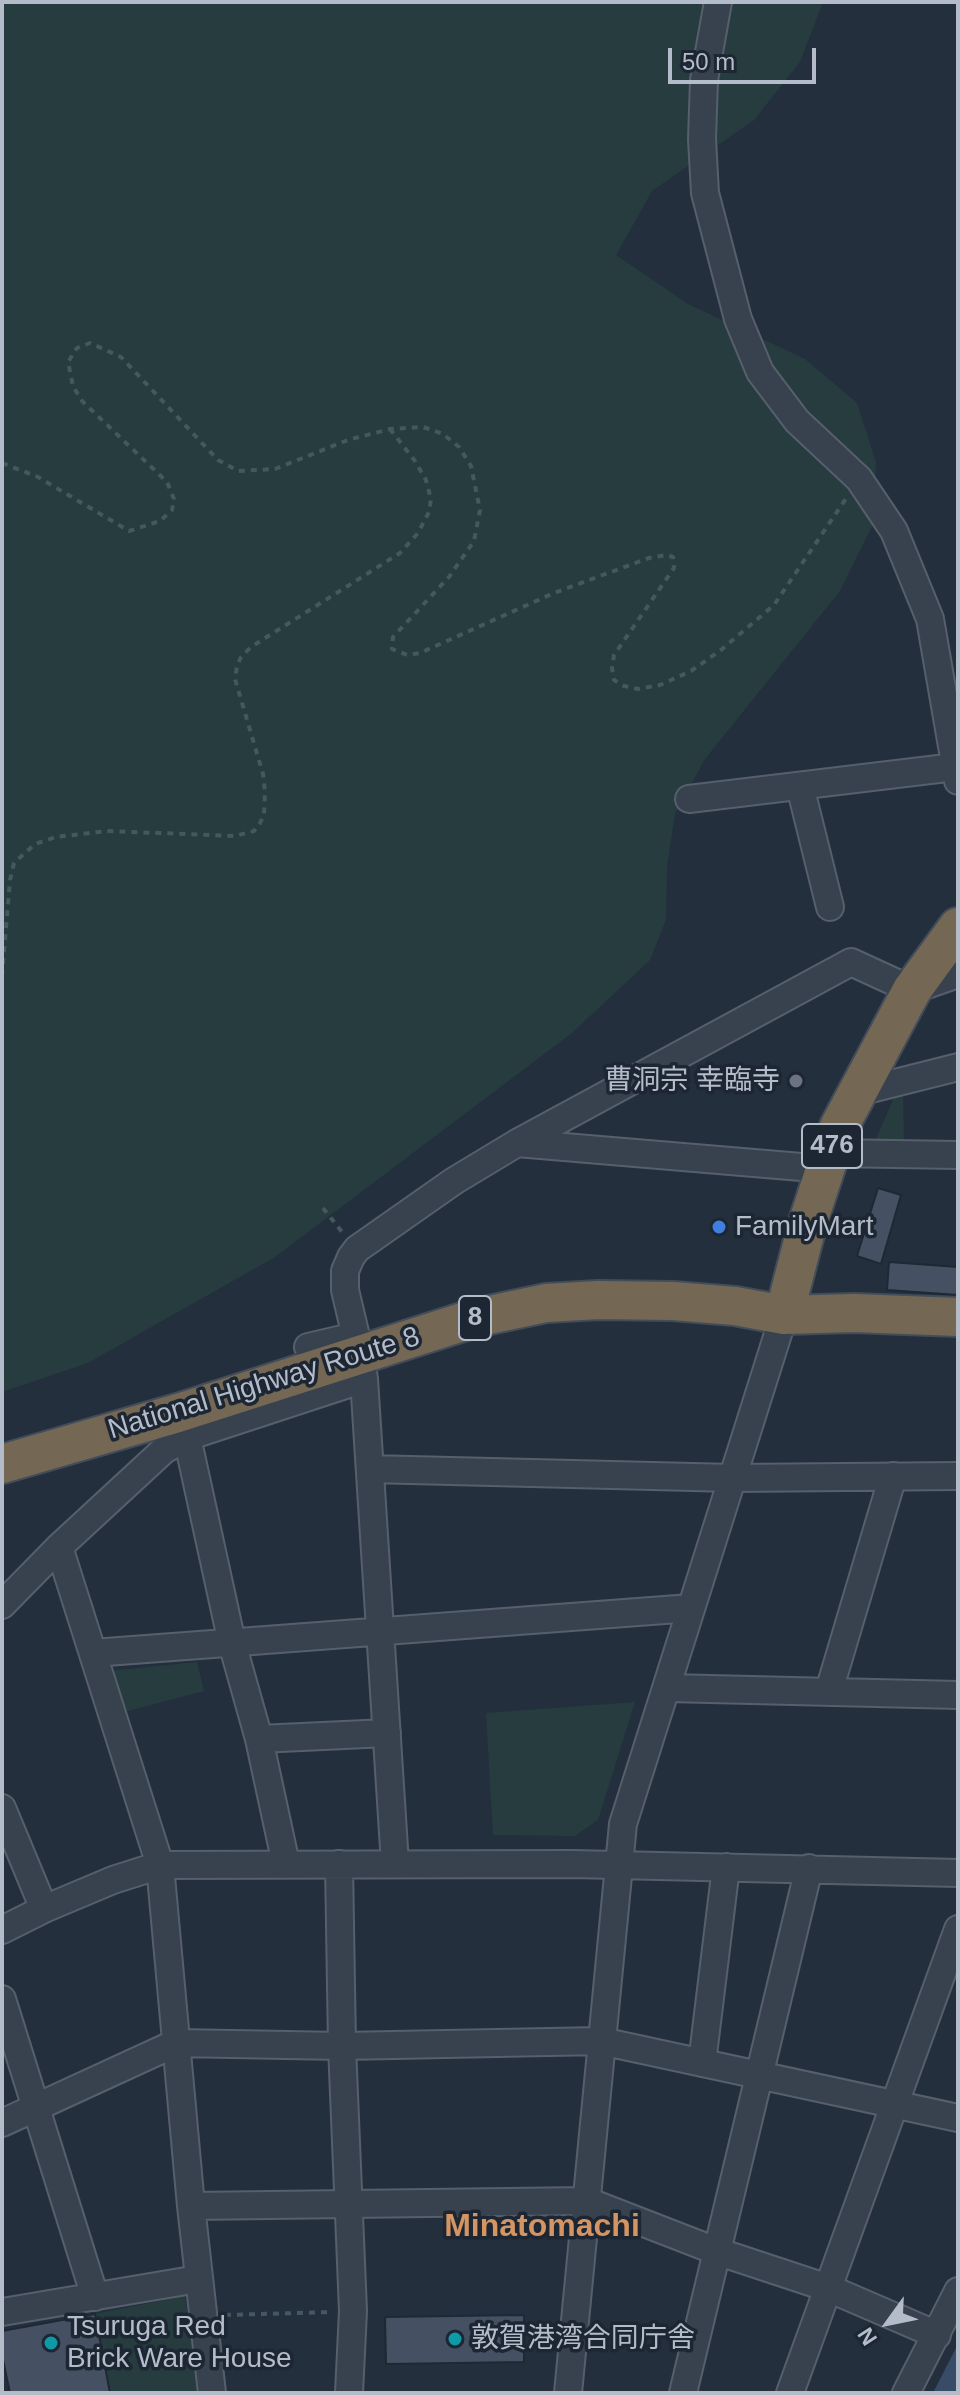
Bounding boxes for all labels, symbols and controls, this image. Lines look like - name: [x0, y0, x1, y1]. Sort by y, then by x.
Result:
- scale bar: [672, 32, 820, 82]
- text: 50 m: [682, 48, 735, 75]
- place label: 曹洞宗 幸臨寺: [604, 1064, 780, 1098]
- marker: 曹洞宗 幸臨寺: [787, 1072, 805, 1090]
- road number: 476: [802, 1124, 862, 1168]
- place label: FamilyMart: [735, 1210, 873, 1244]
- marker: FamilyMart: [710, 1218, 728, 1236]
- road number: 8: [459, 1296, 491, 1340]
- street label: National Highway Route 8: [104, 1321, 424, 1447]
- district label: Minatomachi: [444, 2208, 640, 2246]
- north arrow: [848, 2283, 928, 2363]
- place label: Tsuruga Red Brick Ware House: [67, 2310, 292, 2376]
- place label: 敦賀港湾合同庁舎: [471, 2322, 695, 2356]
- text: N: [853, 2323, 882, 2350]
- marker: 敦賀港湾合同庁舎: [446, 2330, 464, 2348]
- marker: Tsuruga Red Brick Ware House: [42, 2334, 60, 2352]

